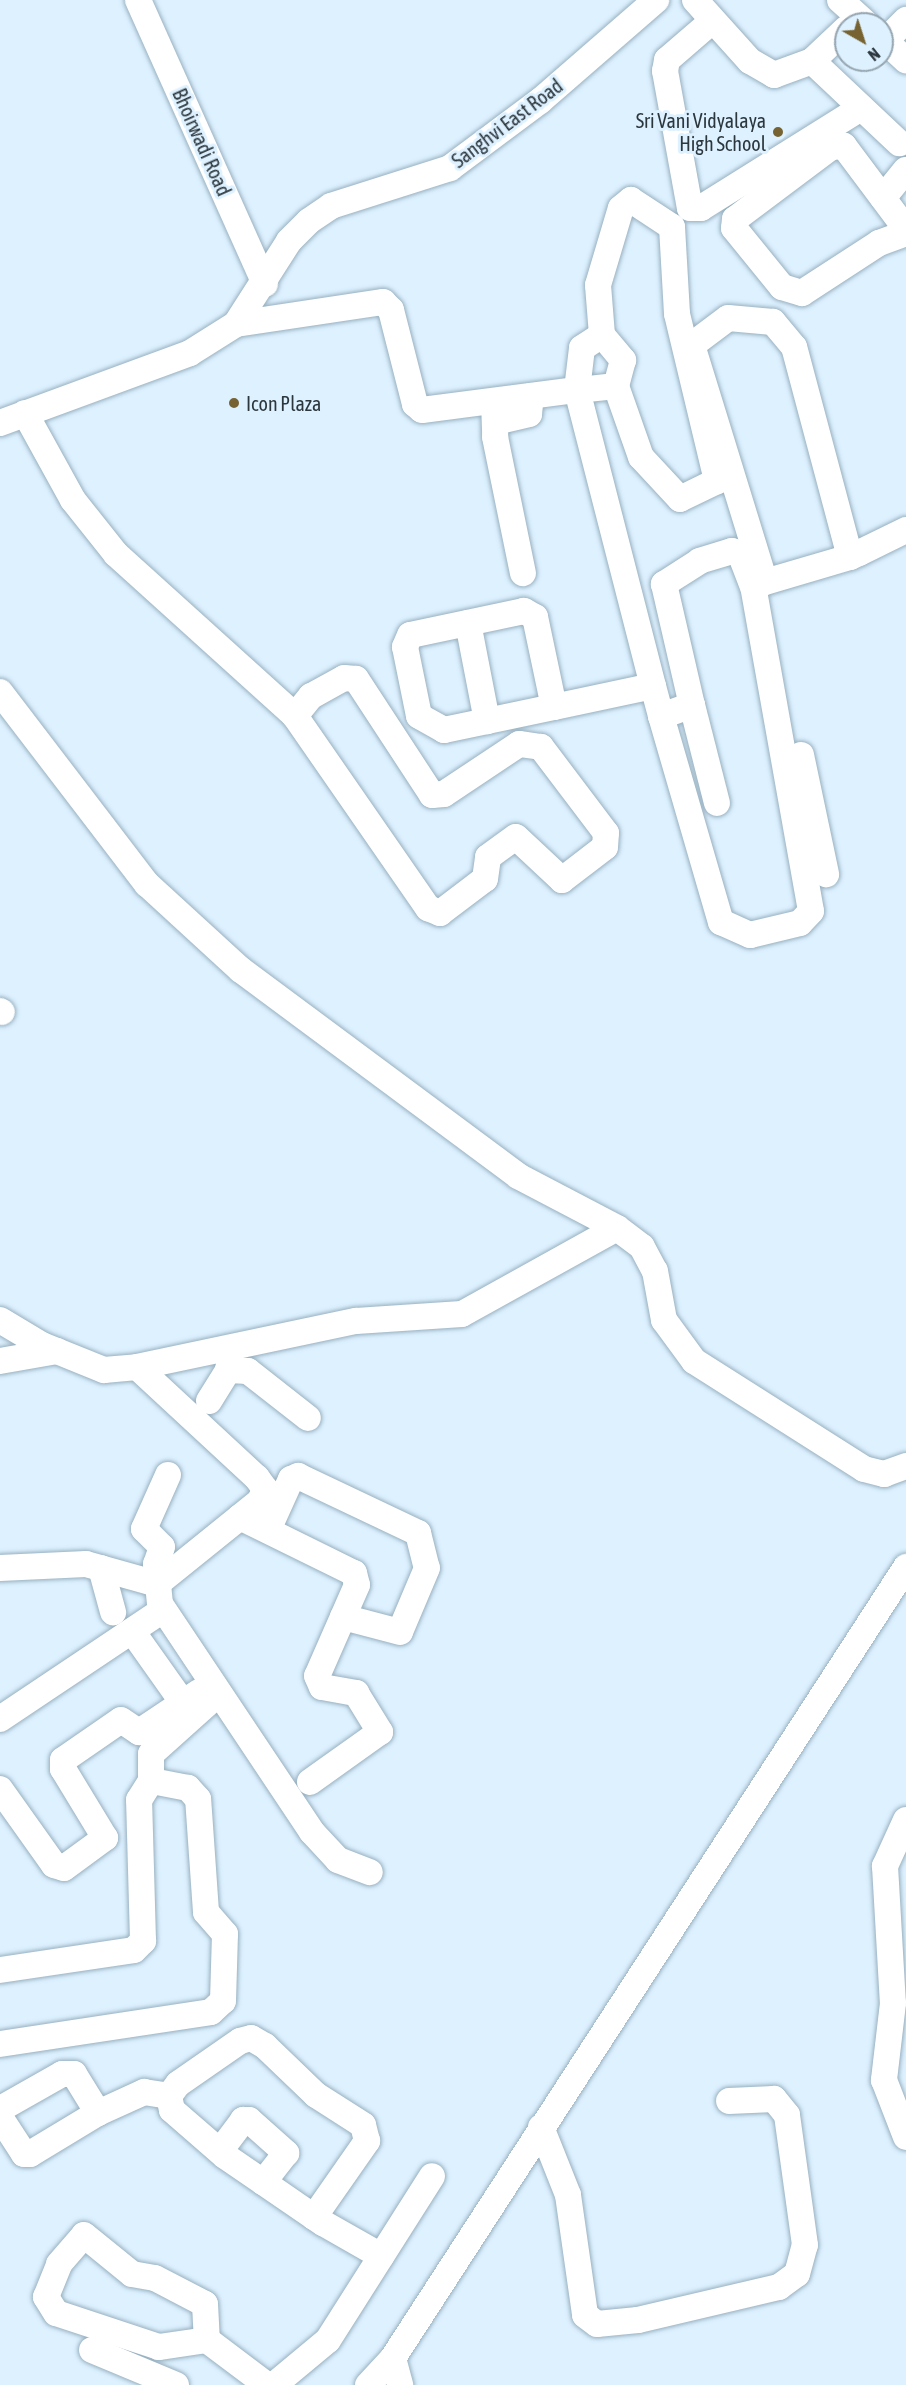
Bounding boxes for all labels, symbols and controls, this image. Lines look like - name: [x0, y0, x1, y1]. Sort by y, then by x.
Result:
- north arrow: [834, 12, 894, 72]
- text: N: [865, 44, 883, 64]
- street label: Sanghvi East Road: [447, 73, 567, 173]
- street label: Bhoirwadi Road: [168, 85, 236, 199]
- place label: Sri Vani Vidyalaya High School: [636, 108, 766, 155]
- marker: Sri Vani Vidyalaya High School: [771, 125, 785, 139]
- place label: Icon Plaza: [246, 391, 321, 415]
- marker: Icon Plaza: [227, 396, 241, 410]

